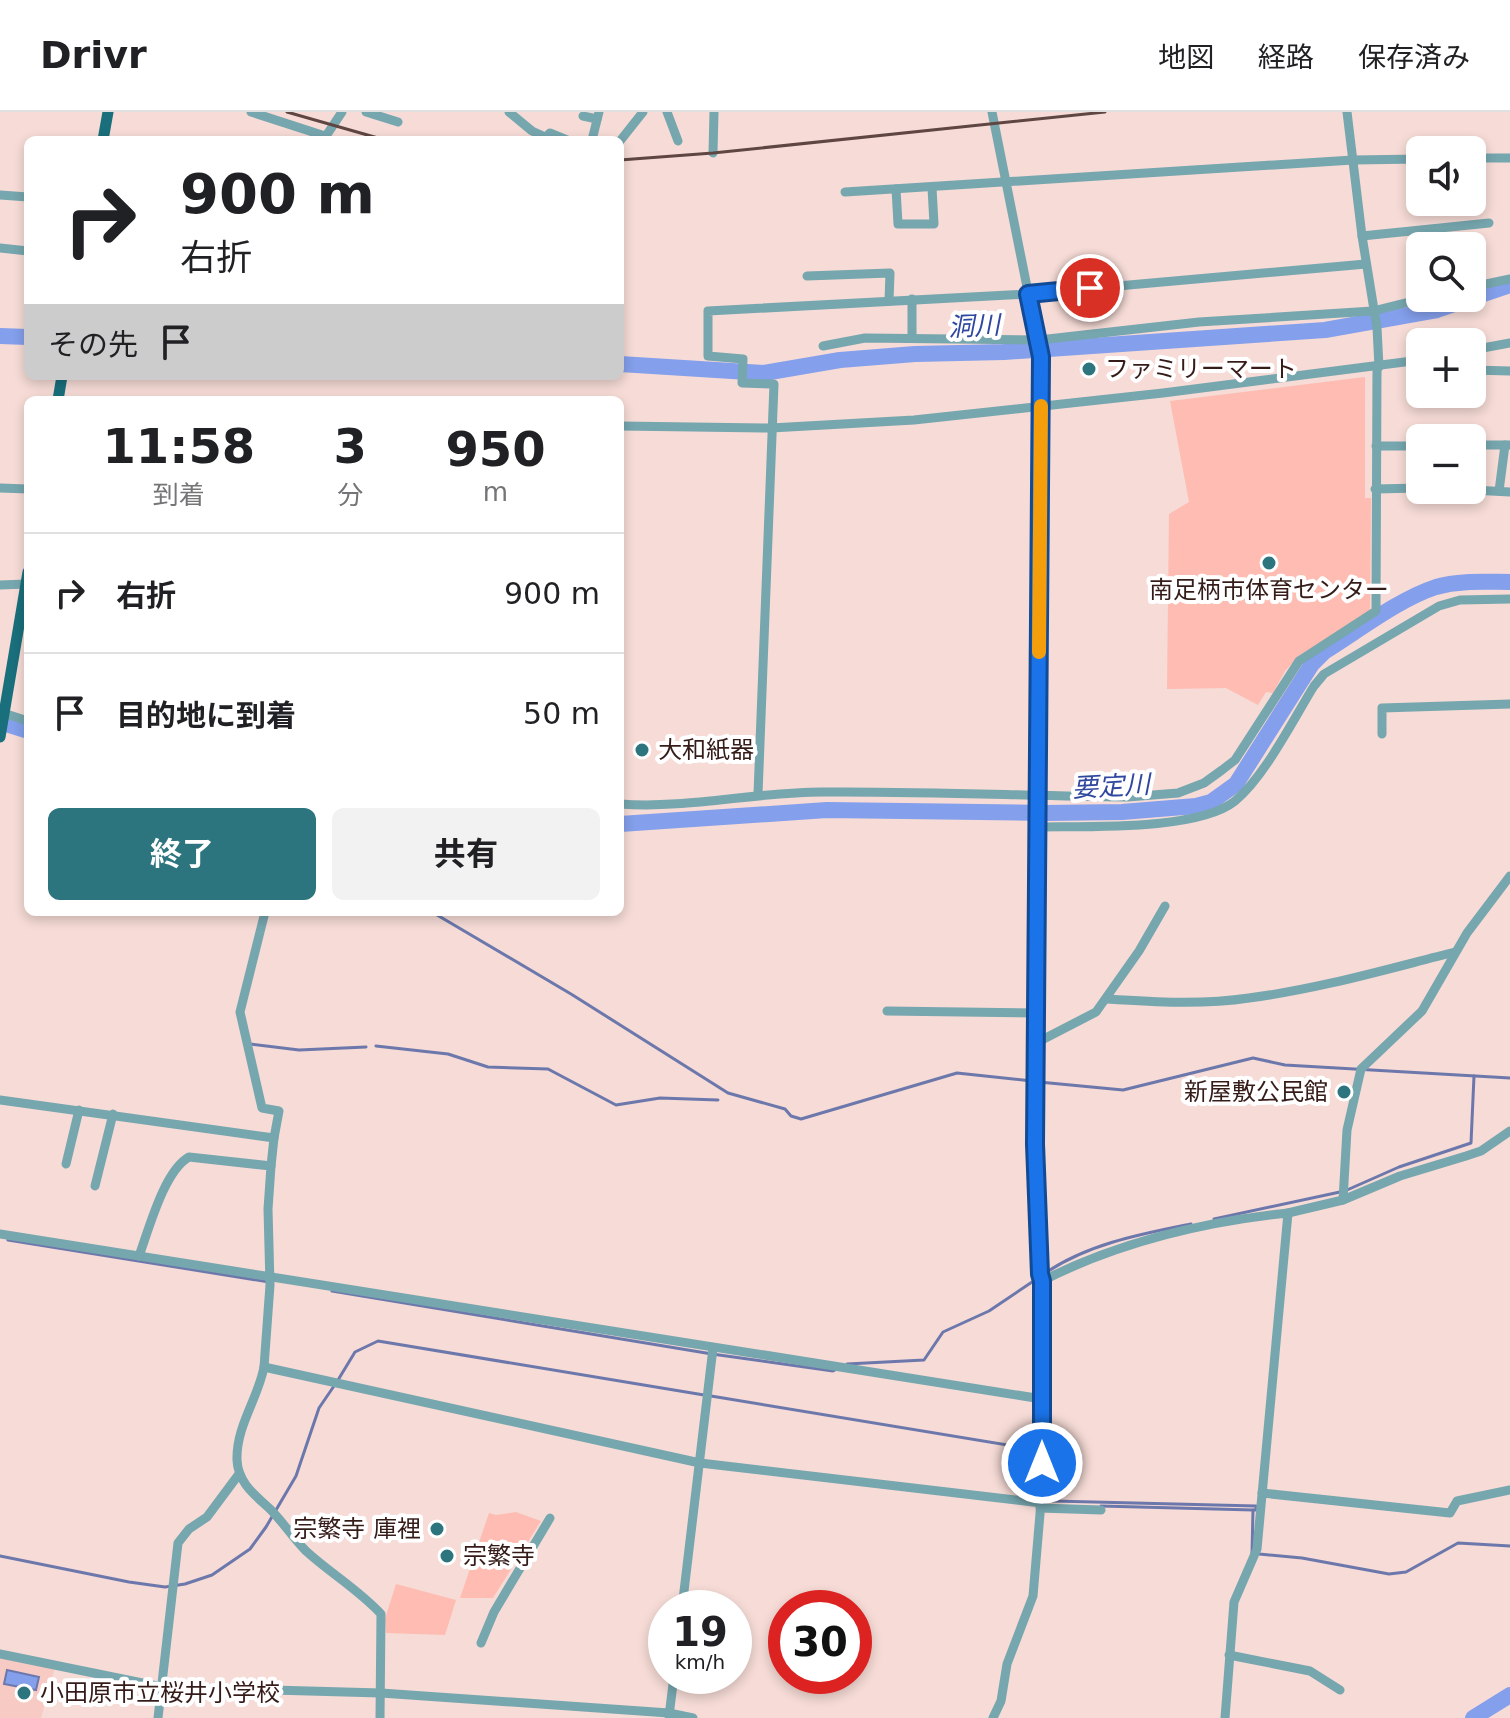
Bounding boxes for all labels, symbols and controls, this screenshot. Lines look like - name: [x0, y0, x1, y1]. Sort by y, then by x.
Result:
- text: Drivr: [40, 33, 147, 77]
- text: 地図: [1158, 41, 1214, 74]
- text: 経路: [1258, 41, 1314, 74]
- text: 保存済み: [1358, 41, 1470, 74]
- map controls: [1406, 136, 1486, 504]
- button: sound: [1406, 136, 1486, 216]
- text: 900 m: [180, 161, 375, 226]
- icon: right: [48, 168, 152, 272]
- button: search: [1406, 232, 1486, 312]
- text: 右折: [180, 237, 252, 278]
- pin: [1056, 254, 1124, 322]
- icon: arrive: [1068, 266, 1112, 310]
- water label: 洞川: [947, 310, 1004, 342]
- icon: arrive: [154, 320, 198, 364]
- text: その先: [48, 327, 138, 362]
- button: +: [1406, 328, 1486, 408]
- place label: ファミリーマート: [1105, 355, 1297, 383]
- marker: ファミリーマート: [1080, 360, 1098, 378]
- text: 11:58: [102, 418, 255, 474]
- text: 3: [334, 418, 367, 474]
- text: 950: [445, 421, 546, 477]
- button: −: [1406, 424, 1486, 504]
- text: m: [483, 477, 508, 507]
- text: 到着: [153, 480, 205, 510]
- text: 分: [337, 480, 363, 510]
- marker: 南足柄市体育センター: [1260, 554, 1278, 572]
- icon: right: [48, 571, 92, 615]
- text: 900 m: [504, 576, 600, 611]
- place label: 南足柄市体育センター: [1149, 576, 1389, 604]
- text: 右折: [116, 578, 176, 613]
- icon: arrive: [48, 691, 92, 735]
- text: 50 m: [523, 696, 600, 731]
- text: 目的地に到着: [116, 698, 296, 733]
- place label: 大和紙器: [658, 736, 754, 764]
- marker: 大和紙器: [633, 741, 651, 759]
- water label: 要定川: [1071, 769, 1154, 803]
- button: 終了: [48, 808, 316, 900]
- button: 共有: [332, 808, 600, 900]
- place label: 新屋敷公民館: [1184, 1078, 1328, 1106]
- marker: 新屋敷公民館: [1335, 1083, 1353, 1101]
- position arrow: [1000, 1421, 1084, 1505]
- place label: 宗繁寺 庫裡: [293, 1515, 421, 1543]
- marker: 宗繁寺 庫裡: [428, 1520, 446, 1538]
- place label: 宗繁寺: [463, 1542, 535, 1570]
- marker: 宗繁寺: [438, 1547, 456, 1565]
- speed limit sign: 30: [768, 1590, 872, 1694]
- text: 19: [672, 1609, 728, 1655]
- text: km/h: [675, 1650, 725, 1674]
- place label: 小田原市立桜井小学校: [40, 1679, 280, 1707]
- marker: 小田原市立桜井小学校: [15, 1684, 33, 1702]

